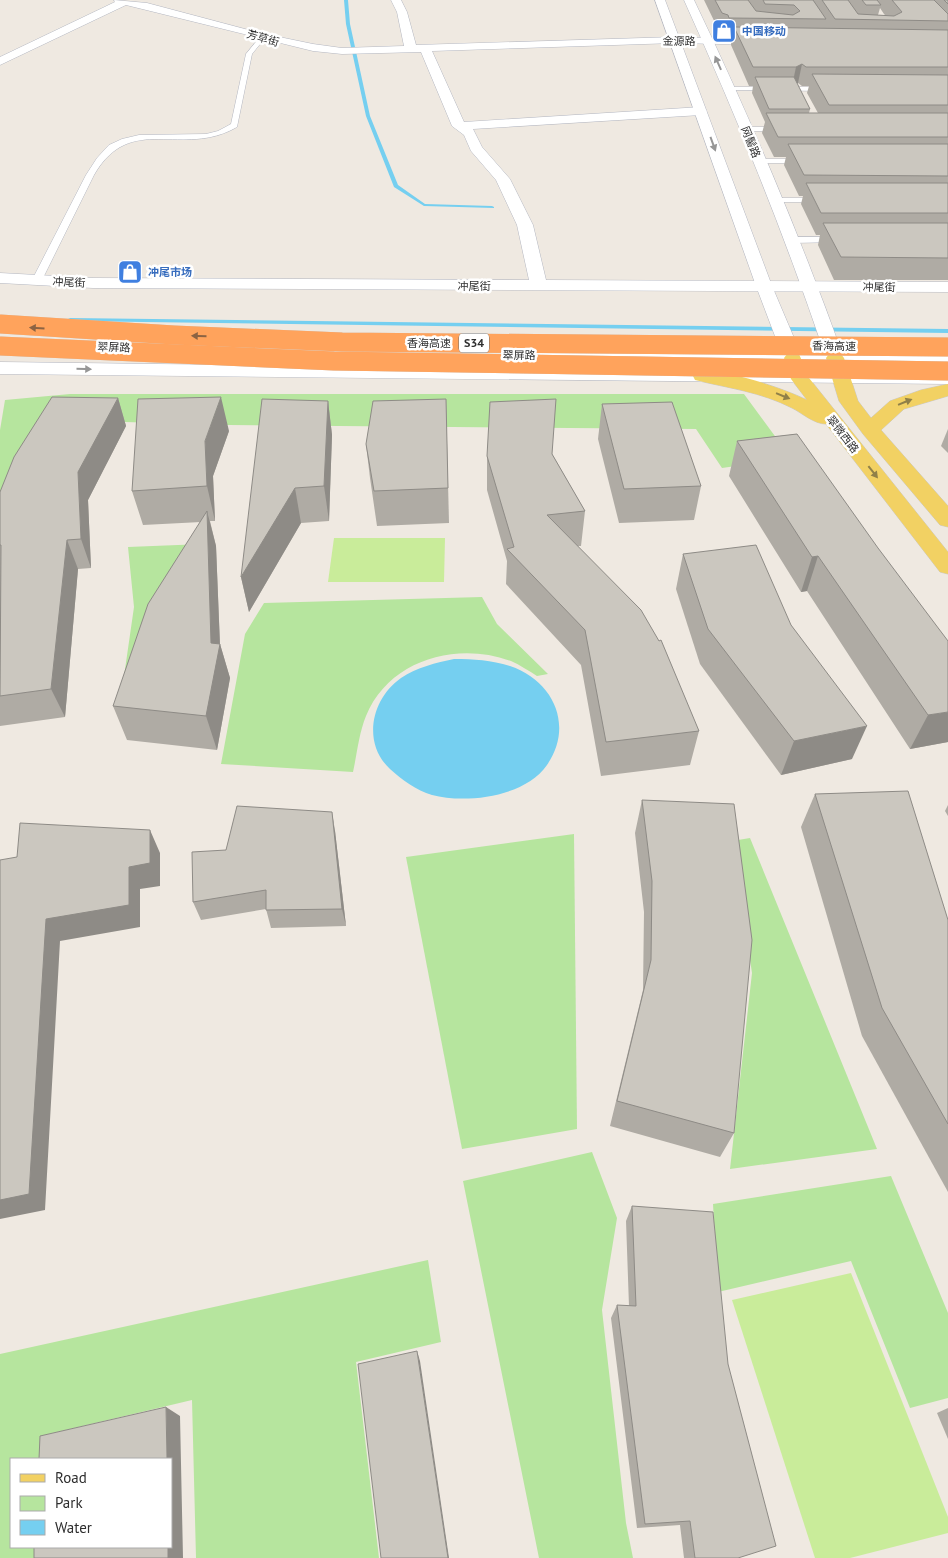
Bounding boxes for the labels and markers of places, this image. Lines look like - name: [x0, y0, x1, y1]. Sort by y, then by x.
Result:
- shop icon: 中国移动: [711, 18, 737, 44]
- place label: 中国移动: [742, 24, 786, 38]
- shop icon: 冲尾市场: [117, 259, 143, 285]
- place label: 冲尾市场: [148, 265, 192, 279]

